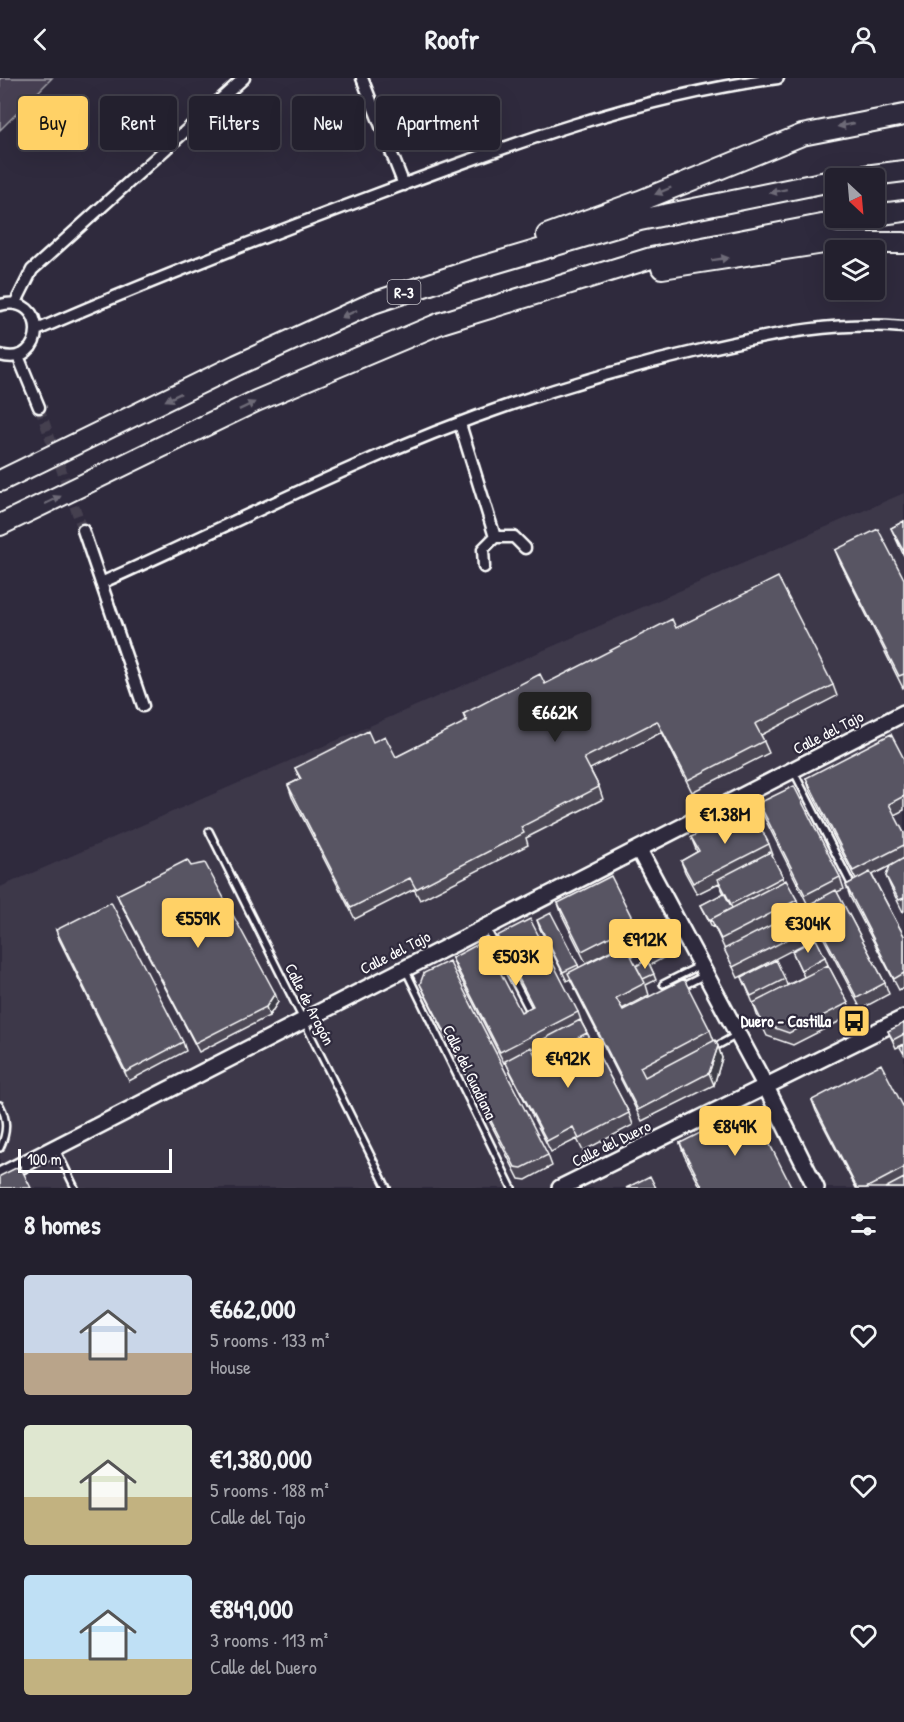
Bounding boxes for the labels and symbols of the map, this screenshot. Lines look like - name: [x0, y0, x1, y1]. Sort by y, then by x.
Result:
- one-way arrow: [837, 121, 856, 131]
- north arrow: [825, 168, 885, 228]
- one-way arrow: [654, 186, 672, 196]
- one-way arrow: [768, 187, 787, 196]
- one-way arrow: [711, 254, 730, 263]
- road number: R-3: [388, 280, 420, 304]
- one-way arrow: [341, 309, 358, 318]
- one-way arrow: [164, 392, 181, 401]
- one-way arrow: [239, 401, 256, 410]
- one-way arrow: [44, 495, 61, 504]
- pin: €662K: [513, 692, 597, 743]
- street label: Calle del Tajo: [789, 705, 868, 759]
- pin: €1.38M: [676, 794, 774, 845]
- pin: €559K: [156, 898, 240, 949]
- pin: €304K: [766, 903, 850, 954]
- pin: €912K: [603, 919, 687, 970]
- street label: Calle del Tajo: [356, 925, 435, 979]
- pin: €503K: [474, 936, 558, 987]
- street label: Calle de Aragón: [280, 959, 340, 1049]
- bus stop icon: Duero - Castilla: [836, 1003, 872, 1039]
- place label: Duero - Castilla: [741, 1010, 832, 1032]
- street label: Calle del Guadiana: [438, 1021, 502, 1123]
- pin: €492K: [526, 1038, 610, 1089]
- pin: €849K: [693, 1106, 777, 1157]
- street label: Calle del Duero: [568, 1114, 655, 1172]
- scale bar: [18, 1146, 172, 1174]

